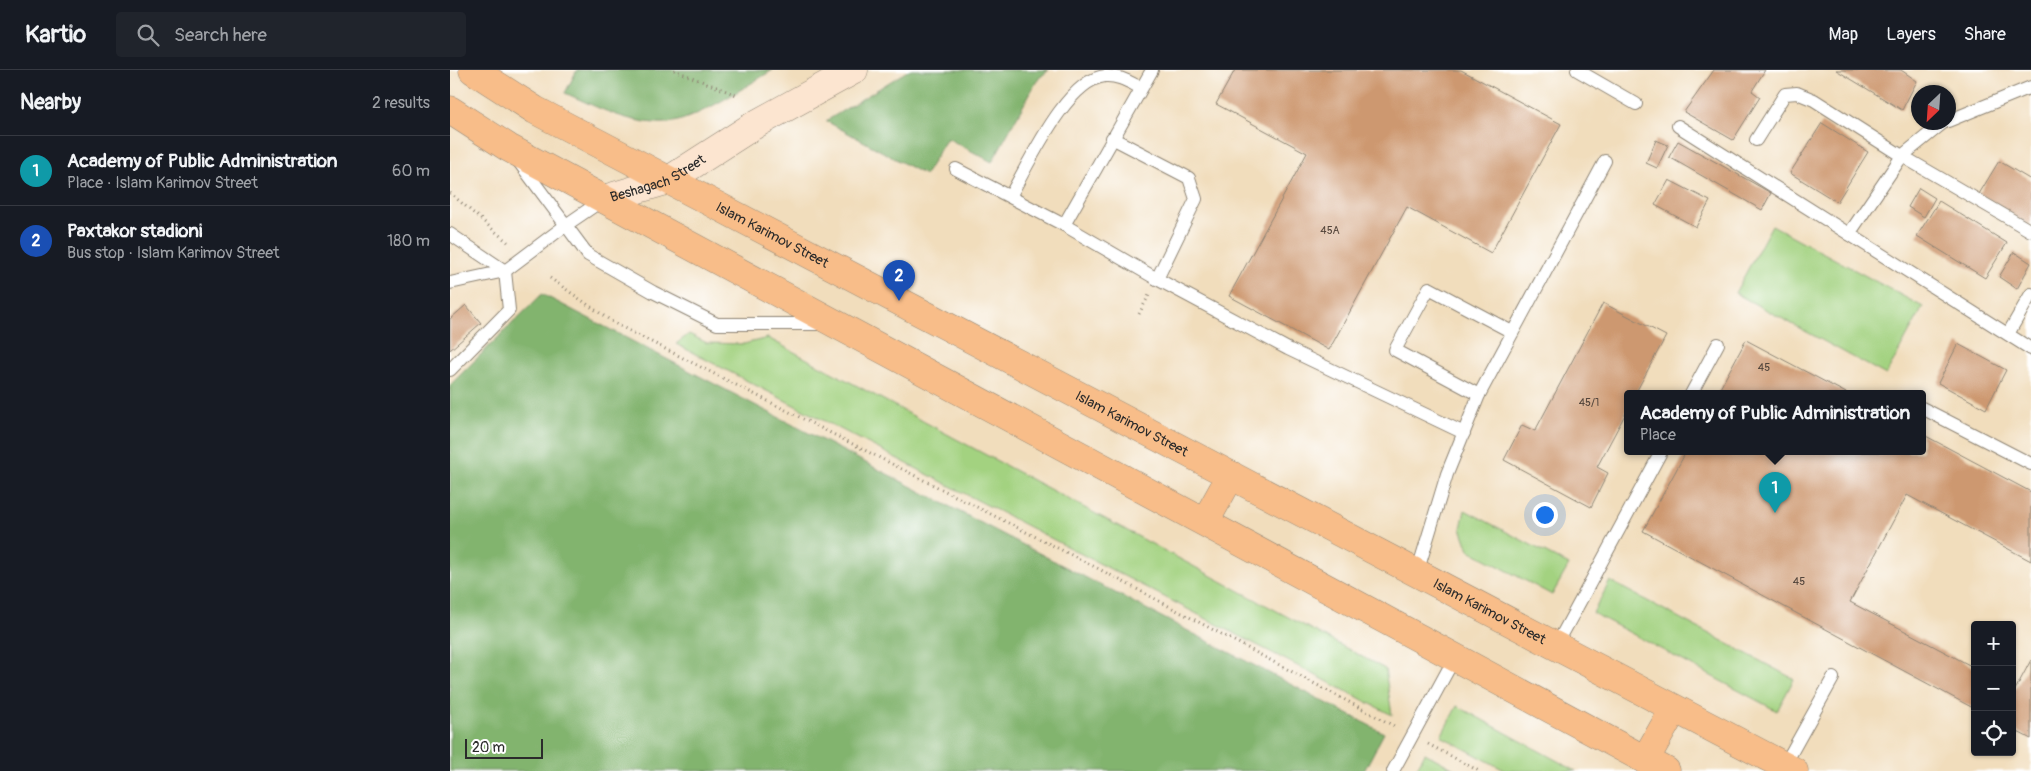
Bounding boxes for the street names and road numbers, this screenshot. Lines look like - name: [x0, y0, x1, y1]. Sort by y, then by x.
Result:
- street label: Beshagach Street: [608, 151, 709, 206]
- street label: Islam Karimov Street: [713, 199, 832, 272]
- street label: Islam Karimov Street: [1072, 387, 1191, 461]
- street label: Islam Karimov Street: [1430, 575, 1549, 648]

